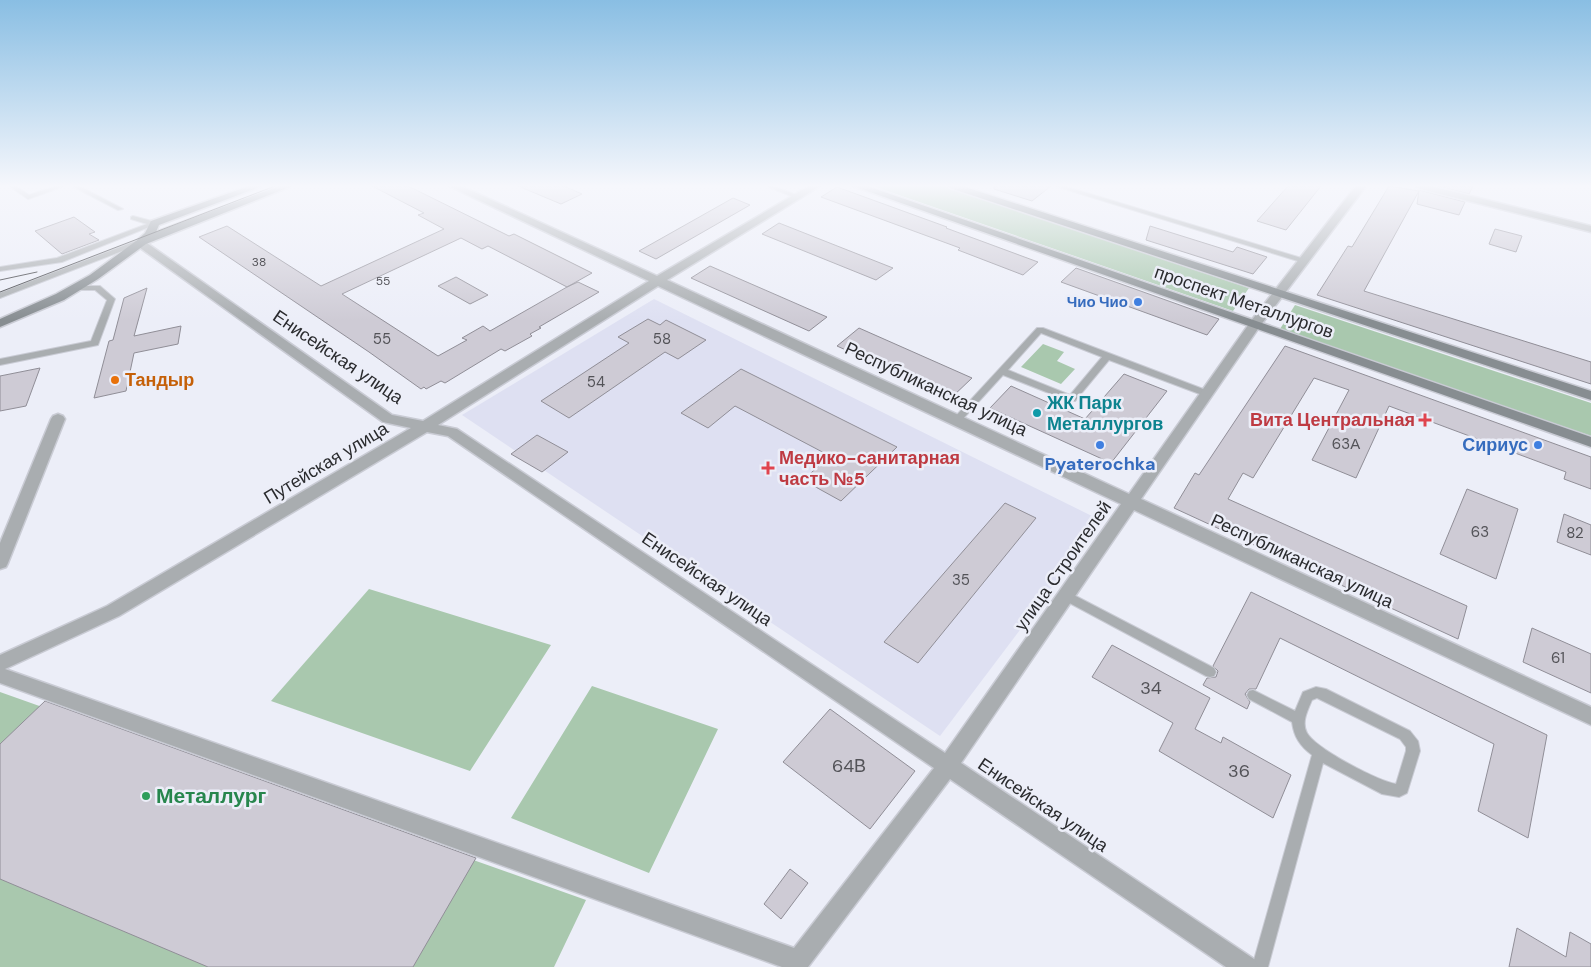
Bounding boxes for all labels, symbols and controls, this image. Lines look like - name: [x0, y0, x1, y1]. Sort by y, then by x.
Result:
- house number: 38: [252, 254, 266, 270]
- street label: проспект Металлургов: [1151, 260, 1337, 344]
- house number: 55: [376, 273, 390, 289]
- place label: Чио Чио: [1067, 292, 1128, 312]
- marker: Чио Чио: [1132, 296, 1144, 308]
- street label: Енисейская улица: [268, 304, 409, 410]
- house number: 55: [373, 329, 391, 349]
- house number: 58: [653, 329, 671, 349]
- street label: Республиканская улица: [841, 336, 1032, 442]
- place label: Тандыр: [125, 368, 194, 392]
- house number: 54: [587, 372, 605, 392]
- marker: Тандыр: [109, 374, 121, 386]
- place label: ЖК Парк Металлургов: [1046, 391, 1163, 436]
- marker: ЖК Парк Металлургов: [1031, 407, 1043, 419]
- place label: Вита Центральная: [1250, 408, 1415, 432]
- marker: Вита Центральная: [1419, 414, 1431, 426]
- street label: Путейская улица: [259, 416, 394, 510]
- place label: Сириус: [1462, 433, 1528, 457]
- house number: 63А: [1332, 434, 1360, 454]
- marker: Pyaterochka: [1094, 439, 1106, 451]
- marker: Сириус: [1532, 439, 1544, 451]
- place label: Медико-санитарная часть №5: [779, 446, 960, 491]
- place label: Pyaterochka: [1045, 452, 1155, 476]
- marker: Медико-санитарная часть №5: [761, 461, 775, 475]
- street label: улица Строителей: [1009, 496, 1117, 636]
- street label: Республиканская улица: [1207, 508, 1398, 614]
- house number: 63: [1471, 522, 1489, 542]
- house number: 82: [1566, 523, 1584, 543]
- street label: Енисейская улица: [637, 526, 778, 632]
- house number: 35: [952, 570, 970, 590]
- house number: 61: [1551, 648, 1565, 668]
- house number: 34: [1140, 676, 1162, 700]
- street label: Енисейская улица: [973, 752, 1114, 858]
- house number: 64В: [832, 754, 866, 778]
- house number: 36: [1228, 759, 1250, 783]
- place label: Металлург: [156, 782, 266, 810]
- marker: Металлург: [140, 790, 152, 802]

